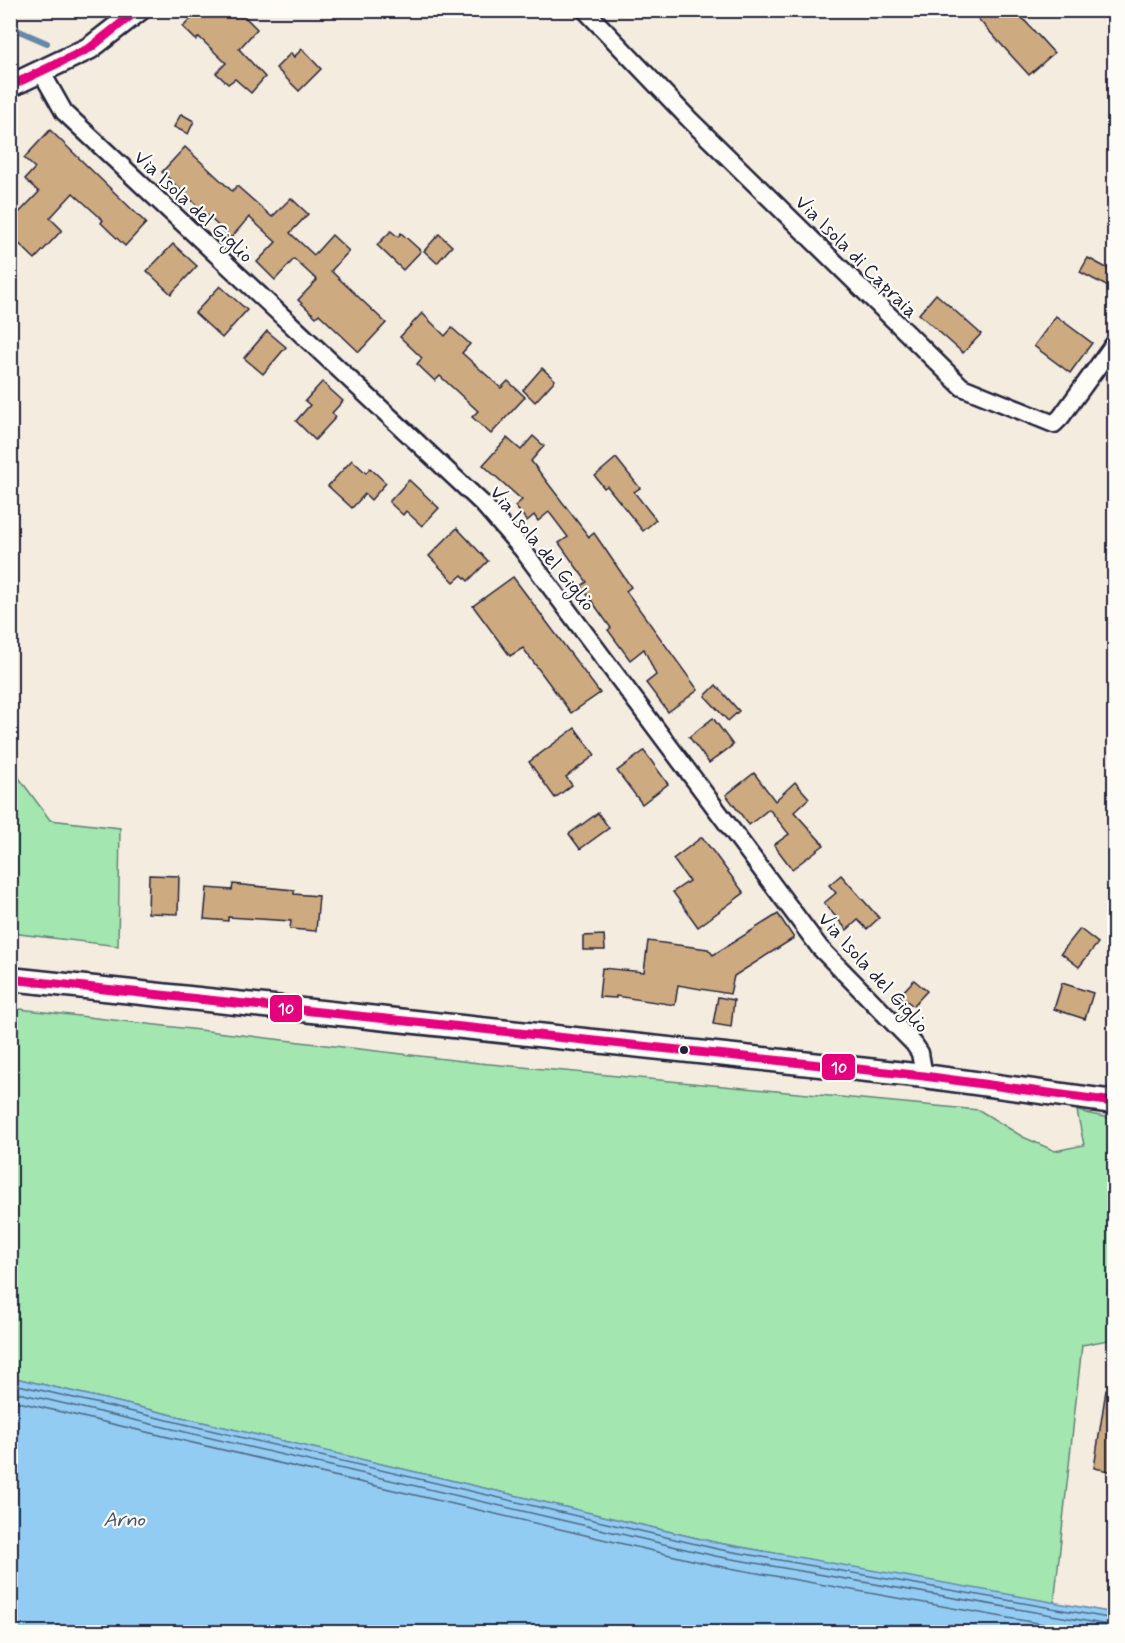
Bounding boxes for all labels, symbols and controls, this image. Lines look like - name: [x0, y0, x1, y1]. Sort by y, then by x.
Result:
- street label: Via Isola del Giglio: [127, 144, 259, 270]
- street label: Via Isola di Capraia: [788, 190, 923, 325]
- street label: Via Isola del Giglio: [482, 480, 601, 618]
- street label: Via Isola del Giglio: [810, 907, 935, 1040]
- line badge: 10: [269, 994, 303, 1023]
- text: 10: [278, 999, 294, 1020]
- unlabelled marker: [678, 1044, 690, 1056]
- line badge: 10: [821, 1053, 856, 1081]
- text: 10: [831, 1058, 847, 1079]
- water label: Arno: [103, 1506, 146, 1534]

